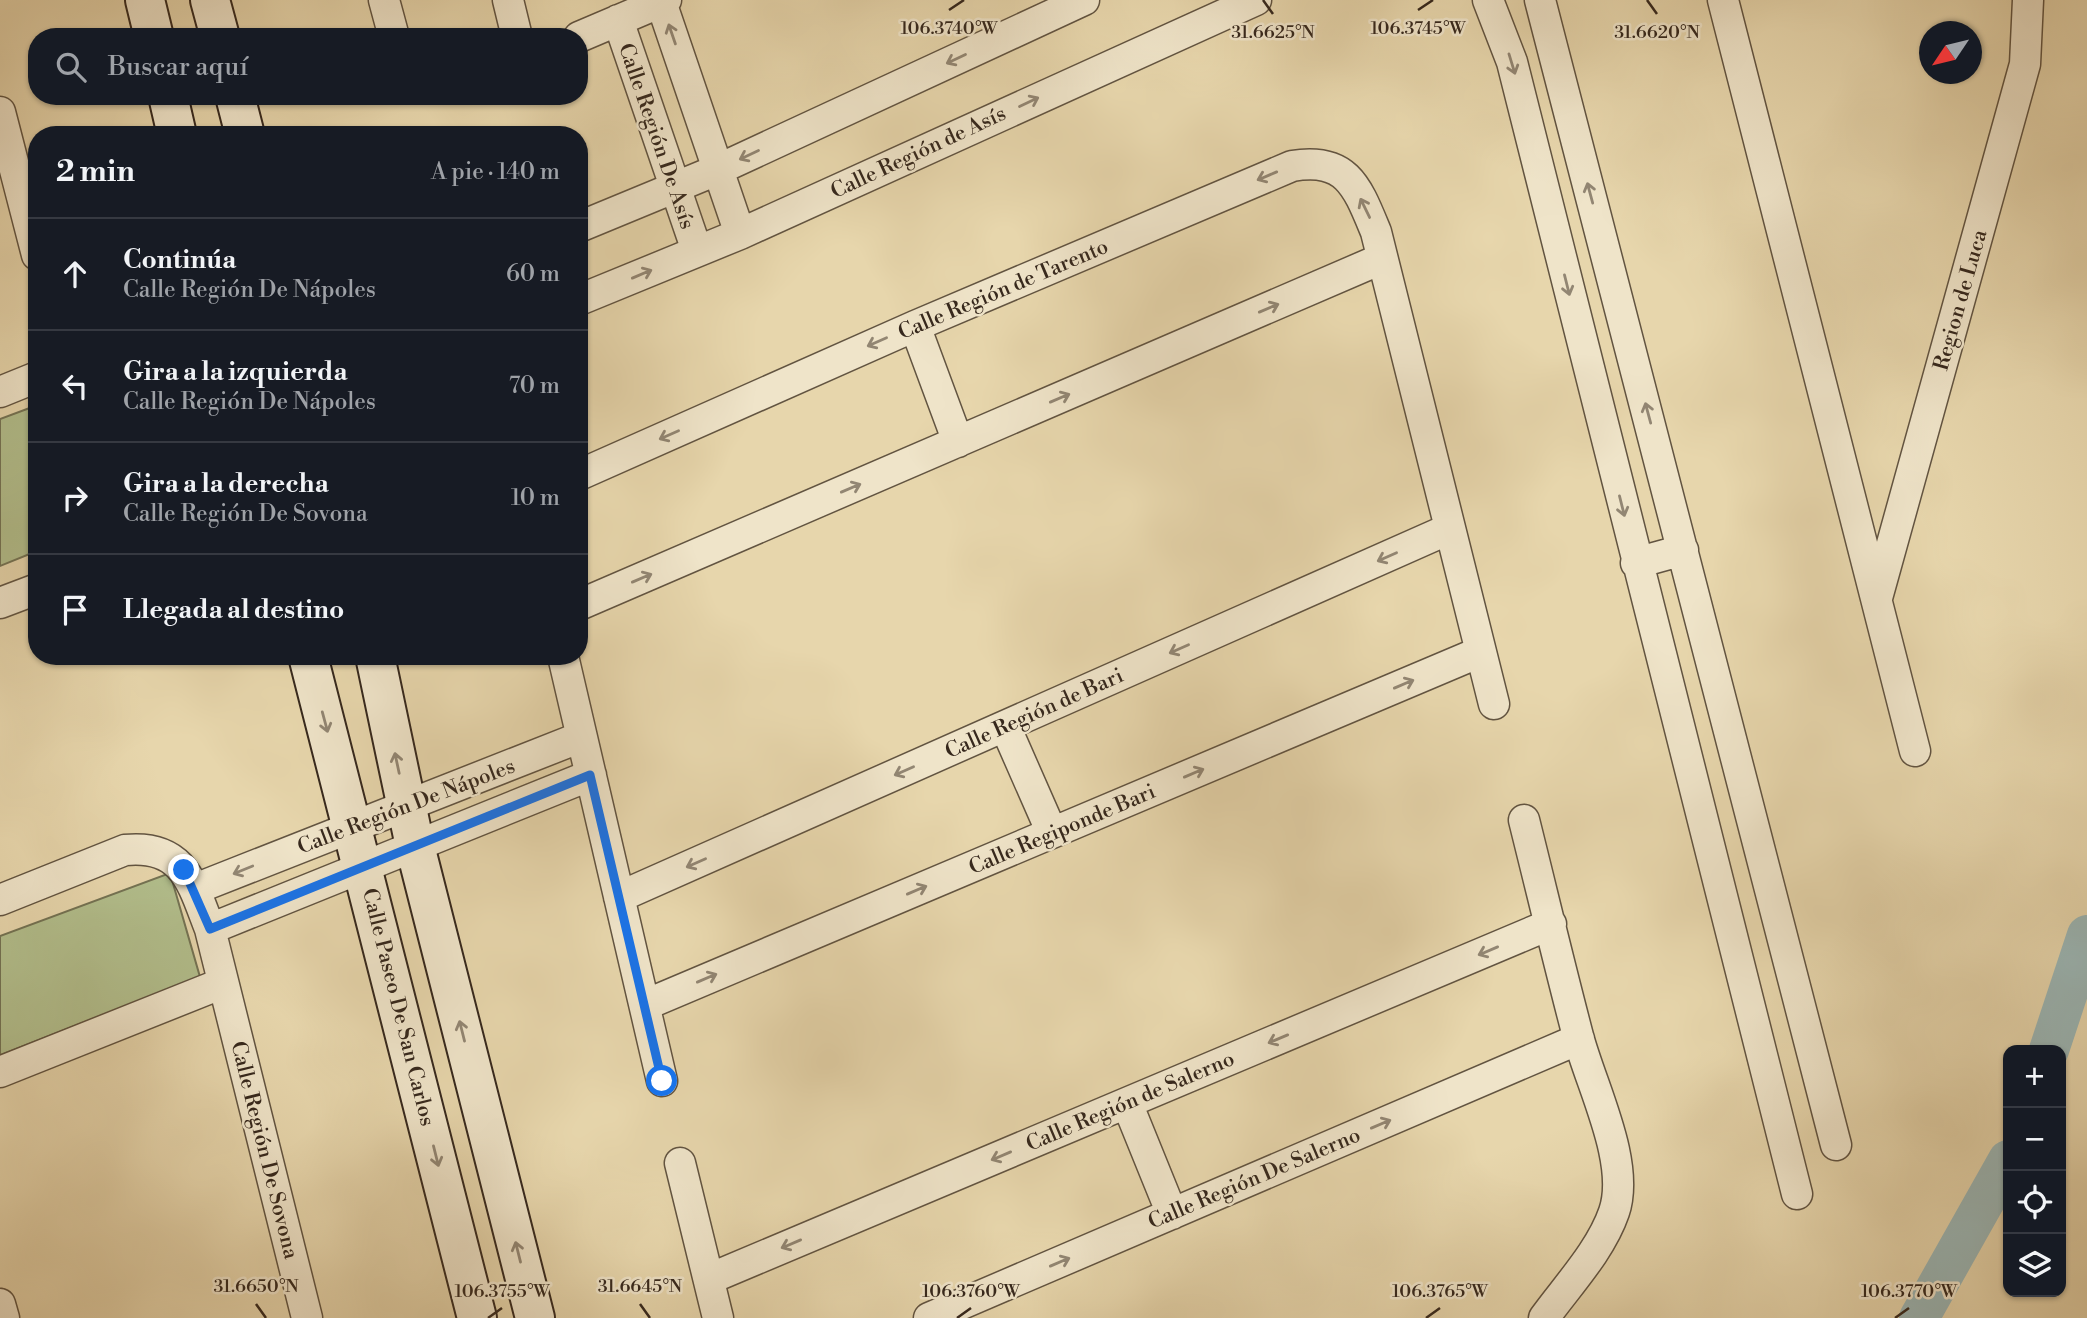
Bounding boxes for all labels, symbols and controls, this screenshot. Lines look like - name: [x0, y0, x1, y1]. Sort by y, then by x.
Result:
- text: 106.3740°W: [900, 17, 998, 40]
- text: 106.3745°W: [1370, 17, 1466, 40]
- text: 31.6625°N: [1231, 21, 1315, 44]
- text: 31.6620°N: [1614, 21, 1700, 44]
- north arrow: [1919, 21, 1982, 84]
- one-way arrow: [665, 24, 677, 46]
- search box: [28, 28, 588, 105]
- street label: Calle Región De Asís: [612, 40, 700, 233]
- icon: search: [52, 48, 90, 86]
- text: Buscar aquí: [108, 51, 248, 83]
- one-way arrow: [946, 53, 967, 66]
- one-way arrow: [1507, 53, 1520, 75]
- one-way arrow: [1018, 95, 1039, 108]
- street label: Calle Región de Asís: [827, 101, 1010, 205]
- one-way arrow: [739, 148, 760, 162]
- text: 2 min: [56, 153, 135, 191]
- text: A pie · 140 m: [431, 158, 560, 186]
- one-way arrow: [1256, 170, 1278, 183]
- one-way arrow: [1583, 182, 1596, 205]
- one-way arrow: [1358, 198, 1371, 219]
- street label: Region de Luca: [1928, 226, 1994, 374]
- street label: Calle Región de Tarento: [894, 234, 1112, 346]
- text: Continúa: [123, 244, 236, 276]
- icon: ahead: [56, 255, 94, 293]
- text: 60 m: [506, 260, 560, 288]
- one-way arrow: [631, 267, 653, 280]
- one-way arrow: [1561, 273, 1574, 296]
- text: Calle Región De Nápoles: [123, 276, 376, 304]
- one-way arrow: [1257, 301, 1279, 314]
- one-way arrow: [867, 337, 888, 350]
- text: Gira a la izquierda: [123, 356, 347, 388]
- icon: left: [56, 367, 94, 405]
- text: 70 m: [509, 372, 560, 400]
- text: Calle Región De Nápoles: [123, 388, 376, 416]
- one-way arrow: [1049, 391, 1070, 404]
- one-way arrow: [1641, 402, 1654, 425]
- one-way arrow: [659, 429, 681, 442]
- text: Gira a la derecha: [123, 468, 329, 500]
- icon: right: [56, 479, 94, 517]
- one-way arrow: [840, 481, 861, 494]
- text: 10 m: [511, 484, 560, 512]
- one-way arrow: [1616, 494, 1629, 516]
- text: Calle Región De Sovona: [123, 500, 368, 528]
- one-way arrow: [1377, 551, 1398, 564]
- one-way arrow: [631, 571, 652, 584]
- icon: arrive: [56, 591, 94, 629]
- text: Llegada al destino: [123, 594, 344, 626]
- one-way arrow: [1169, 643, 1190, 656]
- street label: Calle Región de Bari: [941, 663, 1128, 765]
- one-way arrow: [1393, 677, 1414, 690]
- one-way arrow: [319, 710, 332, 733]
- one-way arrow: [390, 752, 404, 775]
- street label: Calle Región De Nápoles: [294, 753, 519, 860]
- one-way arrow: [894, 765, 915, 778]
- one-way arrow: [1183, 766, 1205, 779]
- street label: Calle Regiponde Bari: [965, 779, 1160, 881]
- route end: [168, 854, 199, 885]
- one-way arrow: [686, 857, 707, 870]
- one-way arrow: [233, 864, 255, 877]
- one-way arrow: [906, 883, 927, 896]
- street label: Calle Paseo De San Carlos: [356, 886, 440, 1129]
- one-way arrow: [1478, 945, 1499, 958]
- one-way arrow: [696, 971, 718, 984]
- one-way arrow: [455, 1021, 468, 1043]
- one-way arrow: [1268, 1033, 1290, 1046]
- street label: Calle Región De Sovona: [224, 1039, 304, 1262]
- map controls: [2003, 1045, 2066, 1297]
- button: +: [2003, 1045, 2066, 1108]
- street label: Calle Región de Salerno: [1022, 1046, 1239, 1158]
- route start: [646, 1065, 677, 1096]
- button: −: [2003, 1108, 2066, 1171]
- one-way arrow: [1370, 1117, 1391, 1130]
- street label: Calle Región De Salerno: [1144, 1122, 1365, 1235]
- one-way arrow: [430, 1144, 443, 1167]
- one-way arrow: [991, 1150, 1012, 1163]
- button: locate: [2003, 1171, 2066, 1234]
- button: layers: [2003, 1234, 2066, 1297]
- one-way arrow: [781, 1238, 803, 1251]
- one-way arrow: [511, 1241, 524, 1263]
- one-way arrow: [1048, 1255, 1070, 1268]
- text: 31.6650°N: [213, 1275, 299, 1298]
- text: 31.6645°N: [598, 1275, 683, 1298]
- text: 106.3755°W: [454, 1280, 550, 1303]
- text: 106.3760°W: [922, 1280, 1021, 1303]
- text: 106.3765°W: [1392, 1280, 1489, 1303]
- text: 106.3770°W: [1861, 1280, 1958, 1303]

